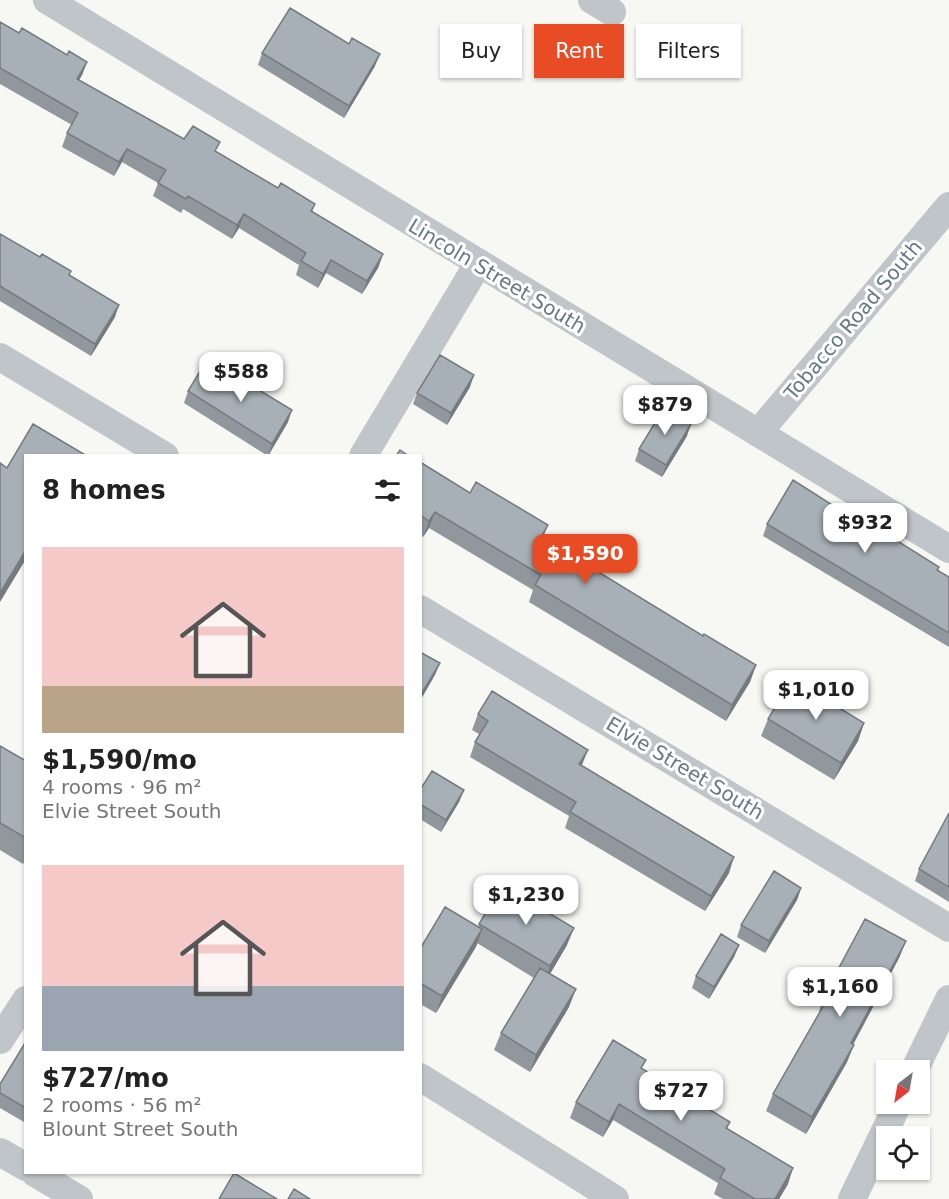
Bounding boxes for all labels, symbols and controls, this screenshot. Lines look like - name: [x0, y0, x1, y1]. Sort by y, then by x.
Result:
- chip: Buy: [440, 24, 522, 78]
- chip: Rent: [534, 24, 624, 78]
- chip: Filters: [636, 24, 741, 78]
- street label: Lincoln Street South: [404, 214, 590, 338]
- street label: Tobacco Road South: [778, 235, 927, 406]
- pin: $588: [205, 352, 277, 403]
- text: $588: [213, 359, 269, 383]
- pin: $879: [629, 385, 701, 436]
- text: $879: [637, 392, 693, 416]
- icon: filters: [371, 474, 404, 507]
- text: 8 homes: [42, 475, 166, 505]
- pin: $932: [829, 503, 901, 554]
- text: $932: [837, 510, 893, 534]
- pin: $1,590: [536, 534, 634, 585]
- text: $1,590: [546, 541, 624, 565]
- icon: home: [169, 586, 277, 694]
- pin: $1,010: [767, 670, 865, 721]
- text: $1,010: [777, 677, 855, 701]
- street label: Elvie Street South: [602, 711, 768, 825]
- text: $1,590/mo: [42, 745, 197, 775]
- text: 4 rooms · 96 m²: [42, 775, 202, 799]
- text: Elvie Street South: [42, 799, 222, 823]
- pin: $1,230: [477, 875, 575, 926]
- text: $1,230: [487, 882, 565, 906]
- icon: home: [169, 904, 277, 1012]
- pin: $1,160: [791, 967, 889, 1018]
- text: $1,160: [801, 974, 879, 998]
- north arrow: [876, 1060, 930, 1114]
- map controls: [876, 1060, 930, 1180]
- text: $727/mo: [42, 1063, 169, 1093]
- pin: $727: [645, 1071, 717, 1122]
- text: $727: [653, 1078, 709, 1102]
- text: 2 rooms · 56 m²: [42, 1093, 202, 1117]
- text: Blount Street South: [42, 1117, 238, 1141]
- button: locate: [876, 1126, 930, 1180]

